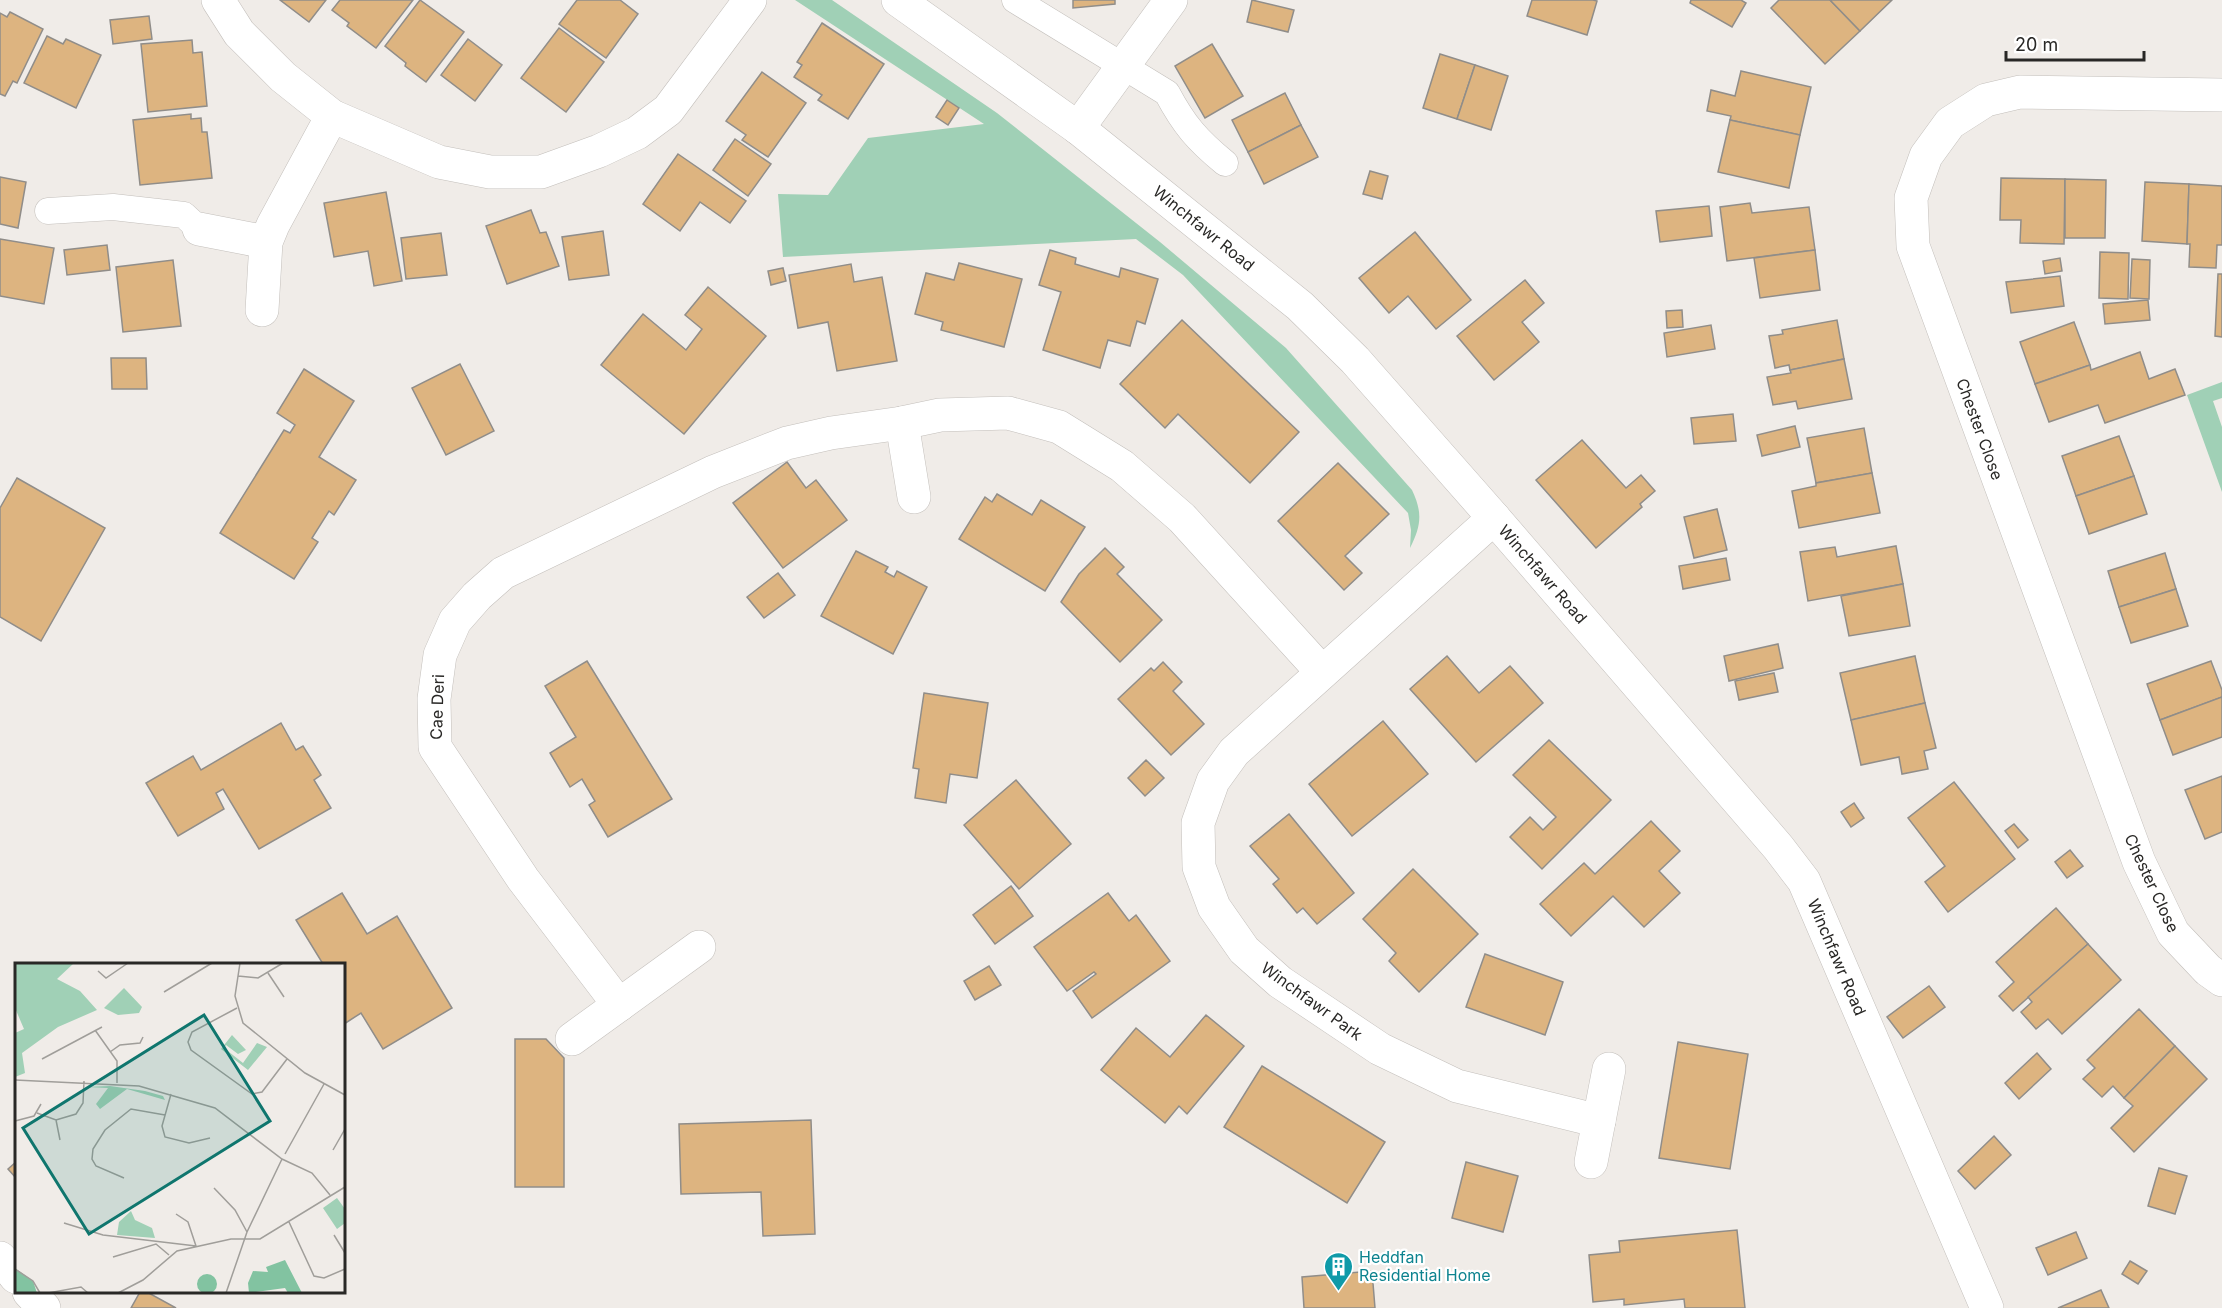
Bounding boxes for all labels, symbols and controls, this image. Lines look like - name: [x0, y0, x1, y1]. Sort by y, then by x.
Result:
- scale bar: [2006, 24, 2144, 62]
- text: 20 m: [2015, 34, 2058, 55]
- street label: Winchfawr Road: [1149, 181, 1259, 275]
- street label: Chester Close: [1952, 375, 2008, 483]
- street label: Winchfawr Road: [1495, 520, 1591, 628]
- street label: Cae Deri: [426, 674, 448, 740]
- street label: Chester Close: [2120, 830, 2184, 936]
- street label: Winchfawr Road: [1803, 896, 1871, 1018]
- street label: Winchfawr Park: [1257, 958, 1367, 1045]
- inset map: [15, 963, 345, 1293]
- place label: Heddfan Residential Home: [1359, 1247, 1491, 1285]
- building icon: Heddfan Residential Home: [1322, 1250, 1354, 1292]

